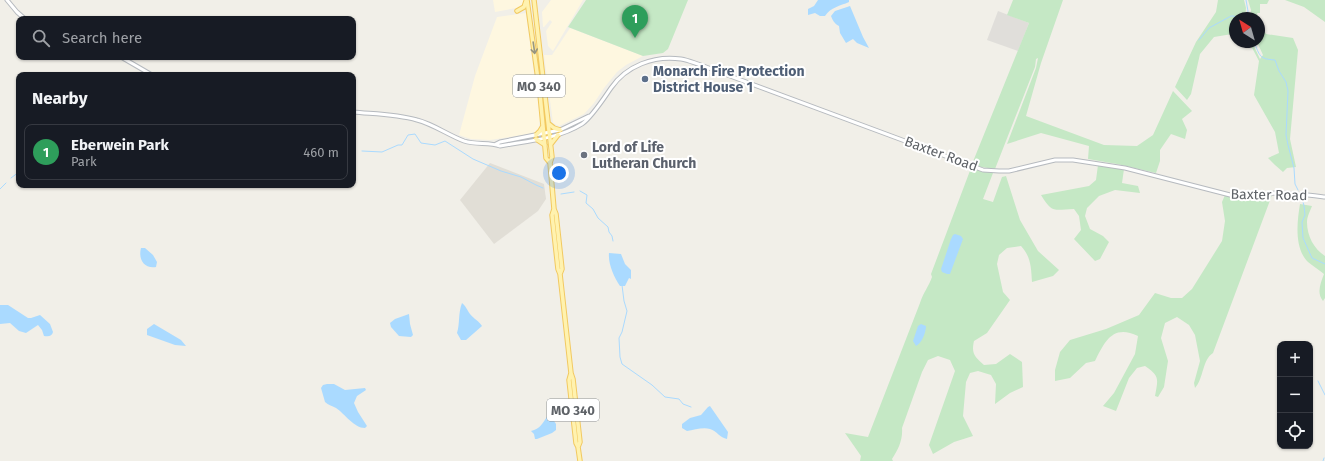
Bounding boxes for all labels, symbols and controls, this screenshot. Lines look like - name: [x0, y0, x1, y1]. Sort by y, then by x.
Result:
- pin: 1: [622, 5, 648, 38]
- north arrow: [1229, 12, 1265, 48]
- search box: [16, 16, 356, 60]
- icon: search: [30, 27, 52, 49]
- text: Search here: [62, 29, 142, 47]
- one-way arrow: [530, 41, 538, 54]
- place label: Monarch Fire Protection District House 1: [653, 63, 805, 96]
- marker: Monarch Fire Protection District House 1: [640, 74, 650, 84]
- road number: MO 340: [513, 75, 565, 97]
- text: Nearby: [32, 88, 87, 109]
- street label: Baxter Road: [902, 133, 980, 175]
- text: Eberwein Park: [71, 136, 169, 154]
- place label: Lord of Life Lutheran Church: [592, 139, 696, 172]
- text: 1: [43, 145, 49, 160]
- text: 460 m: [303, 145, 339, 160]
- marker: Lord of Life Lutheran Church: [579, 150, 589, 160]
- text: Park: [71, 154, 97, 169]
- your location: [549, 163, 569, 183]
- street label: Baxter Road: [1230, 186, 1308, 204]
- map controls: [1277, 341, 1313, 449]
- button: +: [1277, 341, 1313, 377]
- button: −: [1277, 377, 1313, 413]
- road number: MO 340: [547, 399, 599, 421]
- button: locate: [1277, 413, 1313, 449]

